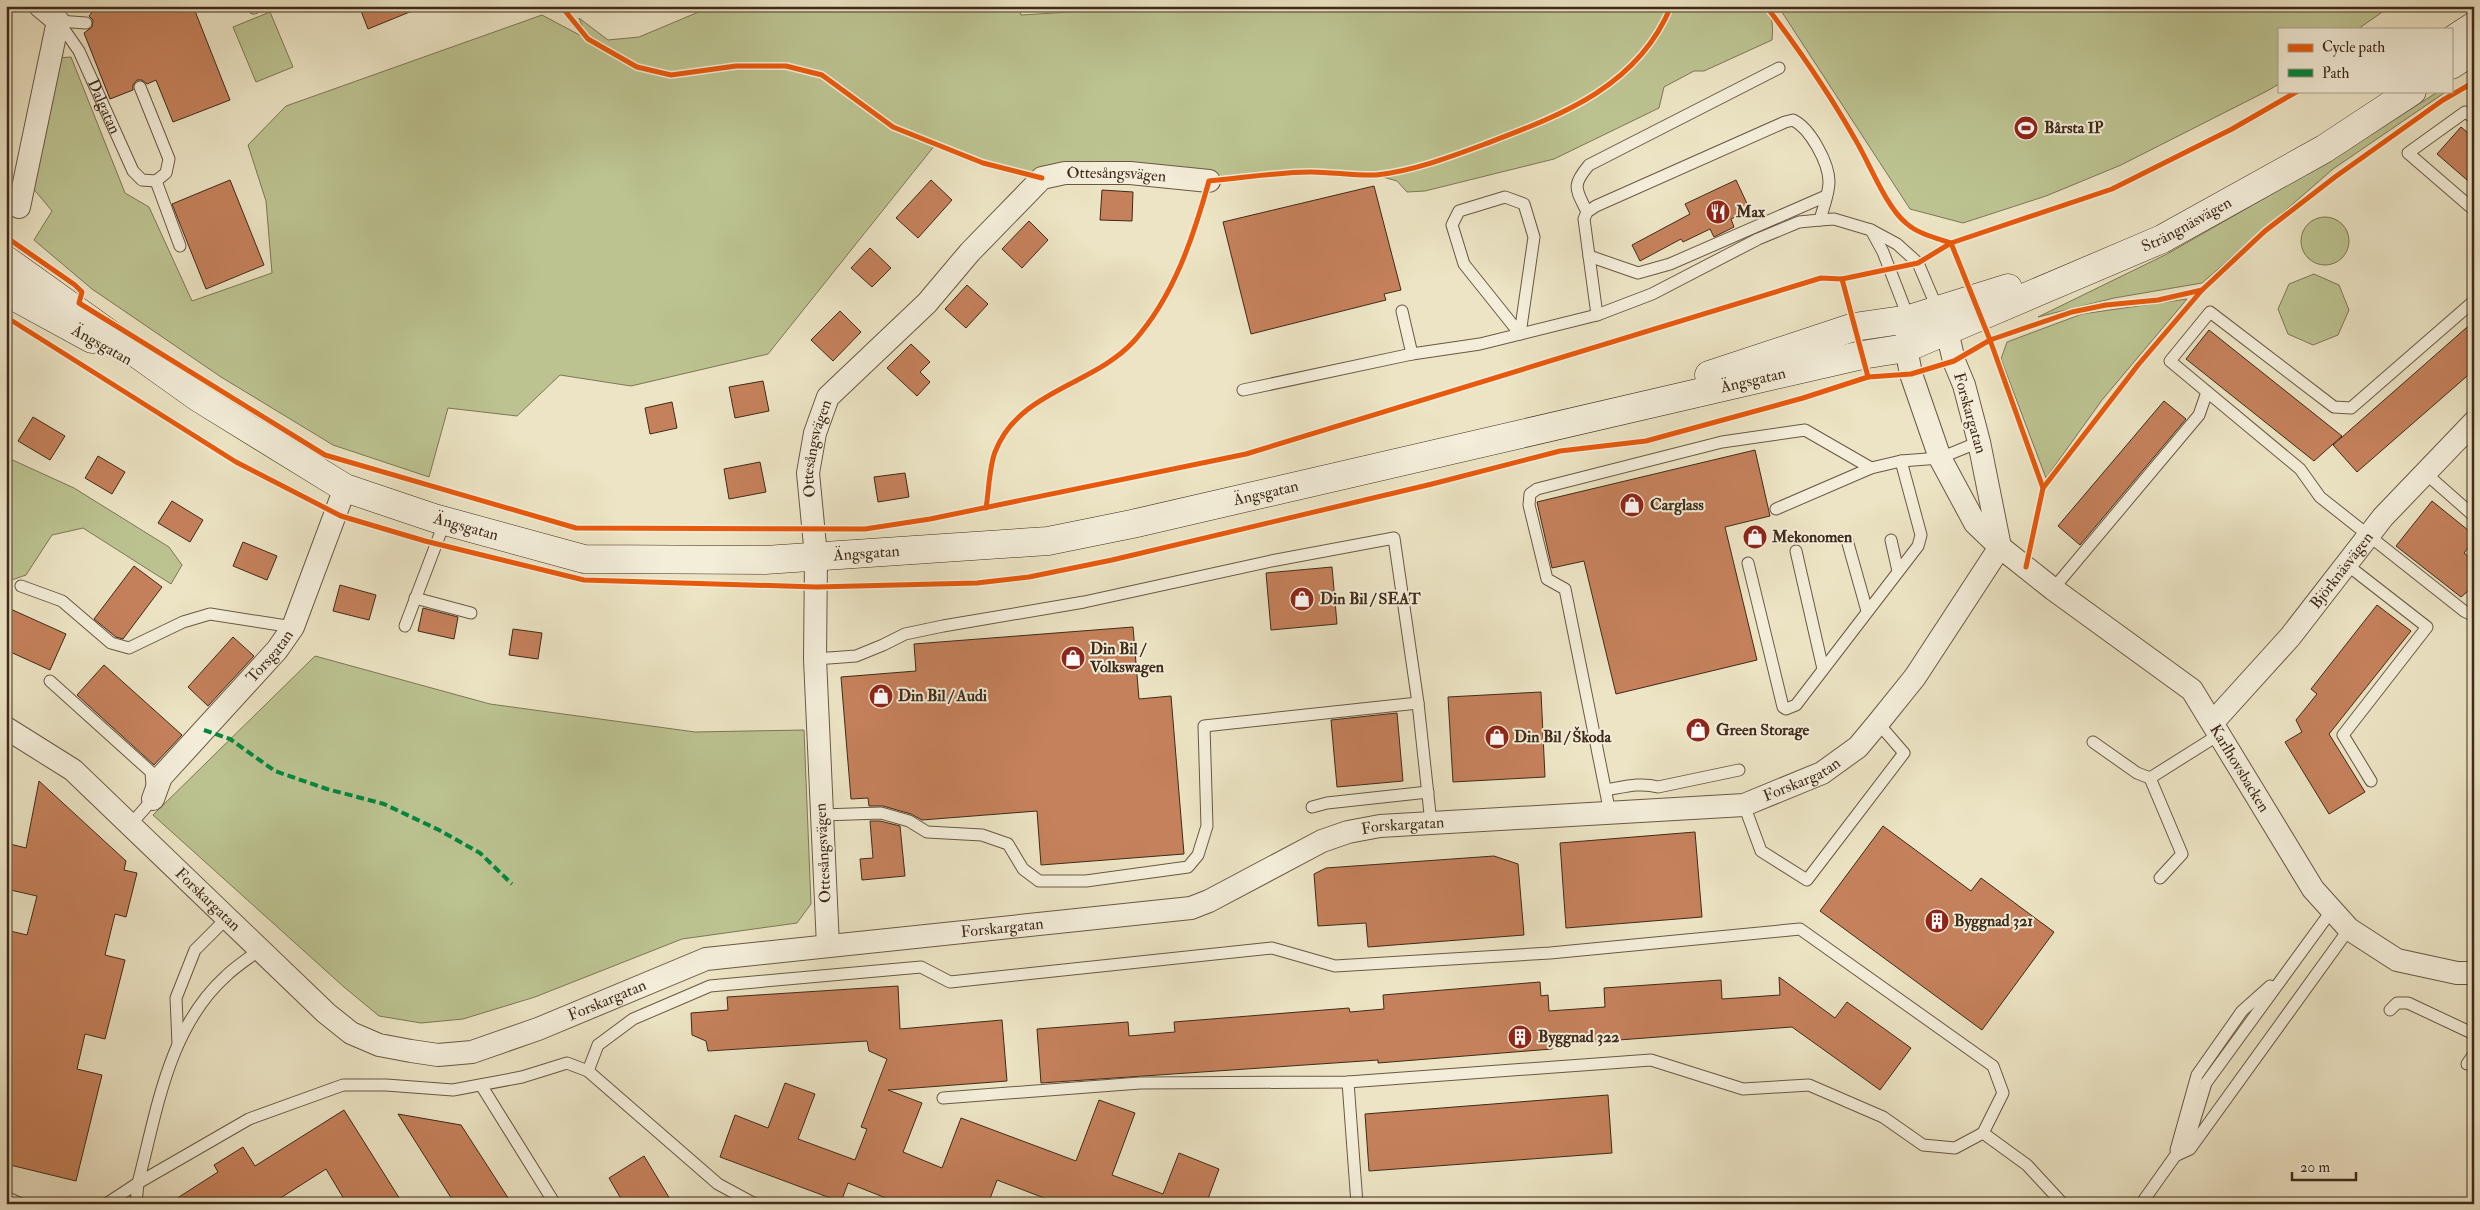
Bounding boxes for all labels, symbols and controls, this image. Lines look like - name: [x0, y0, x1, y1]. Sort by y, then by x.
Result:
- legend: [2278, 28, 2452, 92]
- text: Cycle path: [2322, 38, 2385, 58]
- text: Path: [2322, 64, 2349, 83]
- street label: Dalgatan: [83, 76, 125, 137]
- sports icon: Bårsta IP: [2013, 115, 2039, 141]
- place label: Bårsta IP: [2044, 118, 2104, 138]
- street label: Ottesångsvägen: [1066, 163, 1167, 187]
- street label: Strängnäsvägen: [2138, 192, 2235, 257]
- restaurant icon: Max: [1705, 199, 1731, 225]
- place label: Max: [1735, 202, 1766, 222]
- street label: Ängsgatan: [67, 320, 136, 370]
- street label: Ängsgatan: [1718, 363, 1788, 398]
- street label: Forskargatan: [1949, 370, 1991, 456]
- street label: Ottesångsvägen: [798, 397, 836, 499]
- street label: Ängsgatan: [1230, 476, 1300, 510]
- shop icon: Carglass: [1619, 492, 1645, 518]
- place label: Carglass: [1650, 495, 1704, 516]
- street label: Ängsgatan: [431, 508, 501, 545]
- shop icon: Mekonomen: [1742, 524, 1768, 550]
- place label: Mekonomen: [1771, 527, 1853, 547]
- street label: Björknäsvägen: [2306, 528, 2378, 613]
- street label: Ängsgatan: [832, 541, 900, 565]
- shop icon: Din Bil / SEAT: [1289, 586, 1315, 612]
- place label: Din Bil / SEAT: [1320, 589, 1422, 609]
- street label: Torsgatan: [242, 626, 298, 687]
- place label: Din Bil / Volkswagen: [1089, 639, 1165, 678]
- shop icon: Din Bil / Volkswagen: [1060, 645, 1086, 671]
- shop icon: Din Bil / Audi: [868, 683, 894, 709]
- place label: Din Bil / Audi: [898, 686, 988, 706]
- shop icon: Green Storage: [1685, 717, 1711, 743]
- place label: Green Storage: [1716, 720, 1810, 741]
- street label: Karlhovsbacken: [2205, 721, 2274, 816]
- shop icon: Din Bil / Škoda: [1484, 724, 1510, 750]
- place label: Din Bil / Škoda: [1514, 726, 1611, 747]
- street label: Forskargatan: [1760, 753, 1844, 806]
- street label: Ottesångsvägen: [810, 803, 836, 903]
- street label: Forskargatan: [1360, 812, 1445, 839]
- street label: Forskargatan: [171, 863, 245, 936]
- building icon: Byggnad 321: [1924, 908, 1950, 934]
- place label: Byggnad 321: [1954, 911, 2033, 932]
- street label: Forskargatan: [960, 914, 1045, 942]
- street label: Forskargatan: [565, 975, 649, 1025]
- building icon: Byggnad 322: [1507, 1024, 1533, 1050]
- place label: Byggnad 322: [1538, 1027, 1619, 1048]
- scale bar: [2292, 1150, 2356, 1182]
- text: 20 m: [2300, 1158, 2330, 1177]

